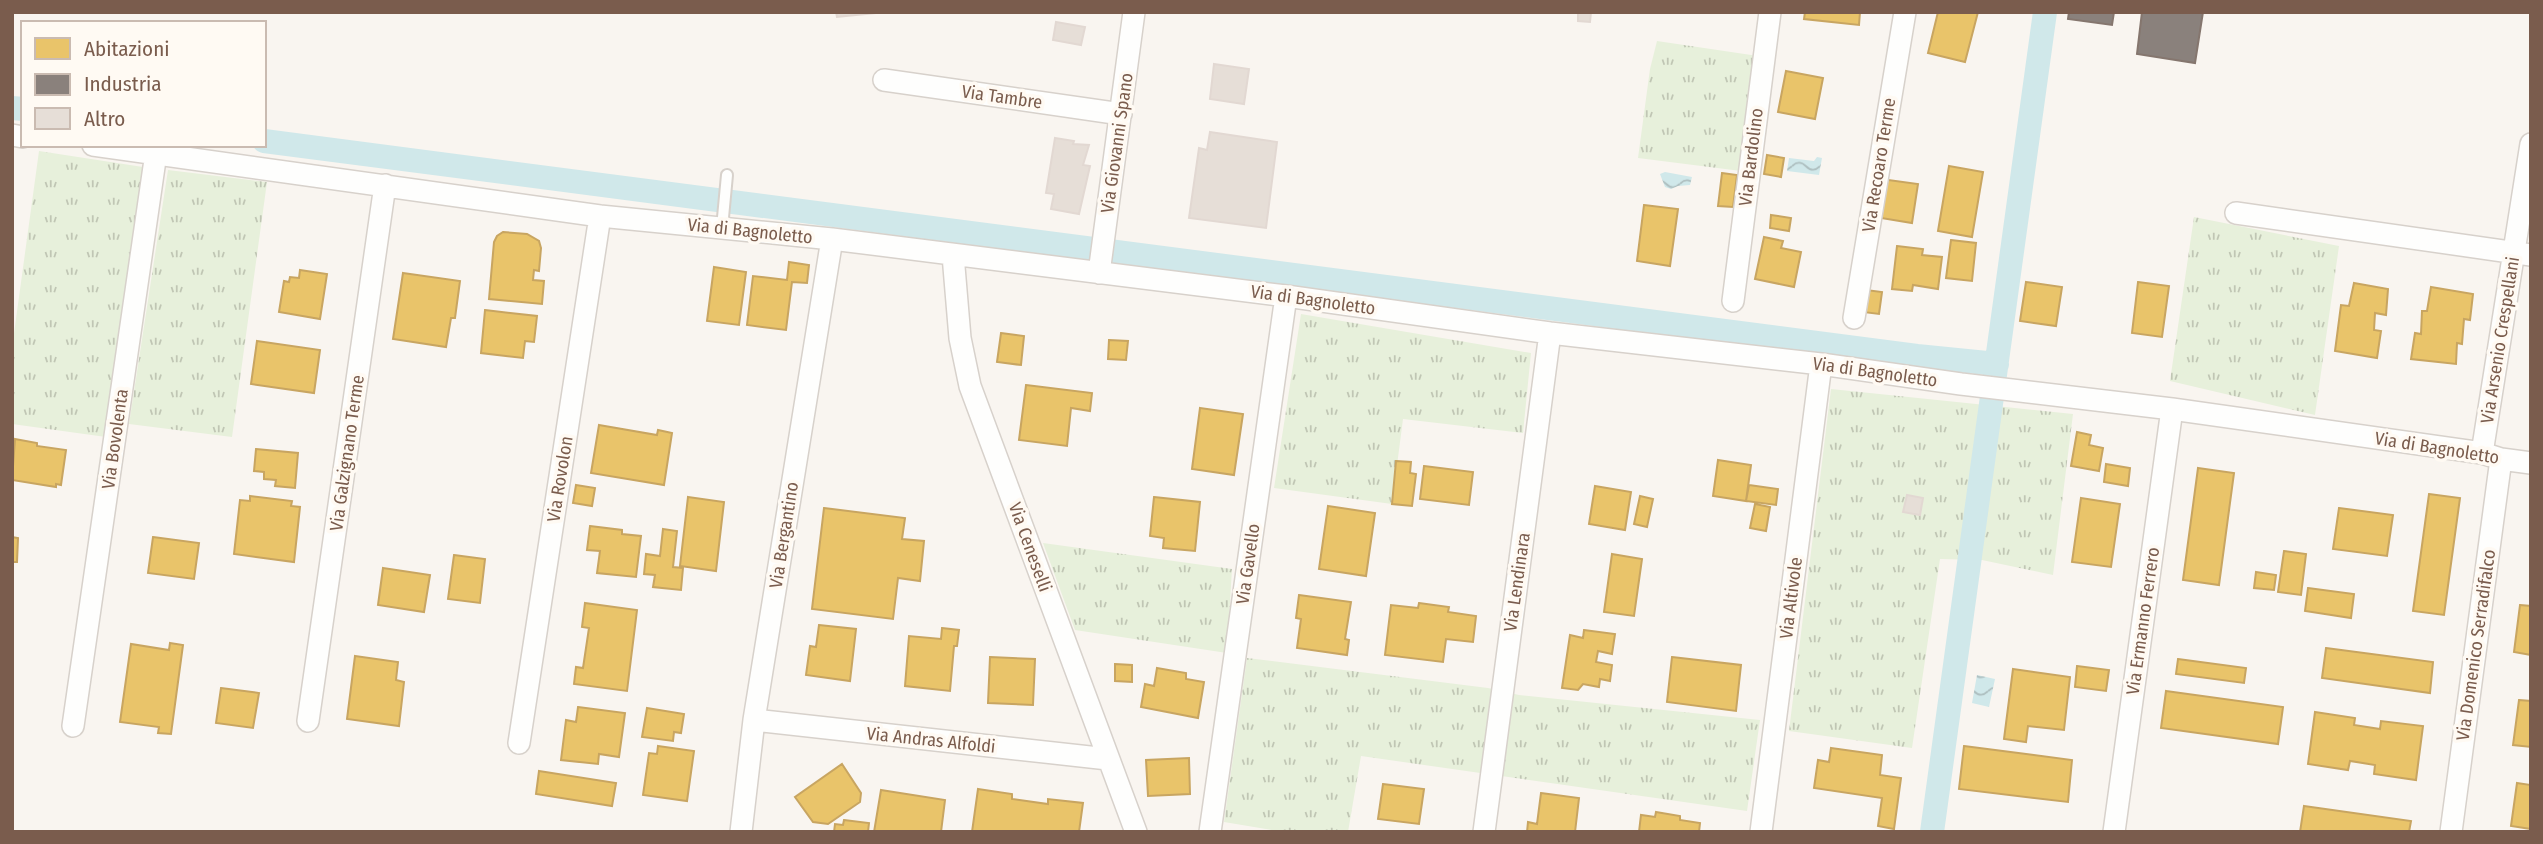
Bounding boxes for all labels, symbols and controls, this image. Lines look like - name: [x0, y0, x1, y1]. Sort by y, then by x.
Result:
- legend: [21, 21, 266, 147]
- text: Abitazioni: [84, 36, 170, 62]
- text: Industria: [84, 71, 162, 97]
- street label: Via Giovanni Spano: [1096, 71, 1138, 215]
- street label: Via Tambre: [960, 80, 1044, 114]
- street label: Via Recoaro Terme: [1858, 96, 1900, 234]
- text: Altro: [84, 106, 125, 132]
- street label: Via Bardolino: [1734, 107, 1768, 207]
- street label: Via di Bagnoletto: [686, 213, 814, 249]
- street label: Via Arsenio Crespellani: [2476, 255, 2524, 425]
- street label: Via di Bagnoletto: [1249, 280, 1377, 320]
- street label: Via di Bagnoletto: [1811, 352, 1939, 392]
- street label: Via Galzignano Terme: [325, 373, 369, 533]
- street label: Via Bovolenta: [97, 387, 133, 491]
- street label: Via di Bagnoletto: [2373, 427, 2501, 469]
- street label: Via Rovolon: [542, 434, 578, 524]
- street label: Via Bergantino: [765, 480, 803, 590]
- street label: Via Ceneselli: [1004, 499, 1056, 595]
- street label: Via Gavello: [1231, 522, 1265, 606]
- street label: Via Lendinara: [1499, 531, 1535, 633]
- street label: Via Ermanno Ferrero: [2122, 546, 2164, 696]
- street label: Via Domenico Serradifalco: [2452, 548, 2500, 742]
- street label: Via Altivole: [1775, 556, 1807, 640]
- street label: Via Andras Alfoldi: [865, 722, 997, 758]

